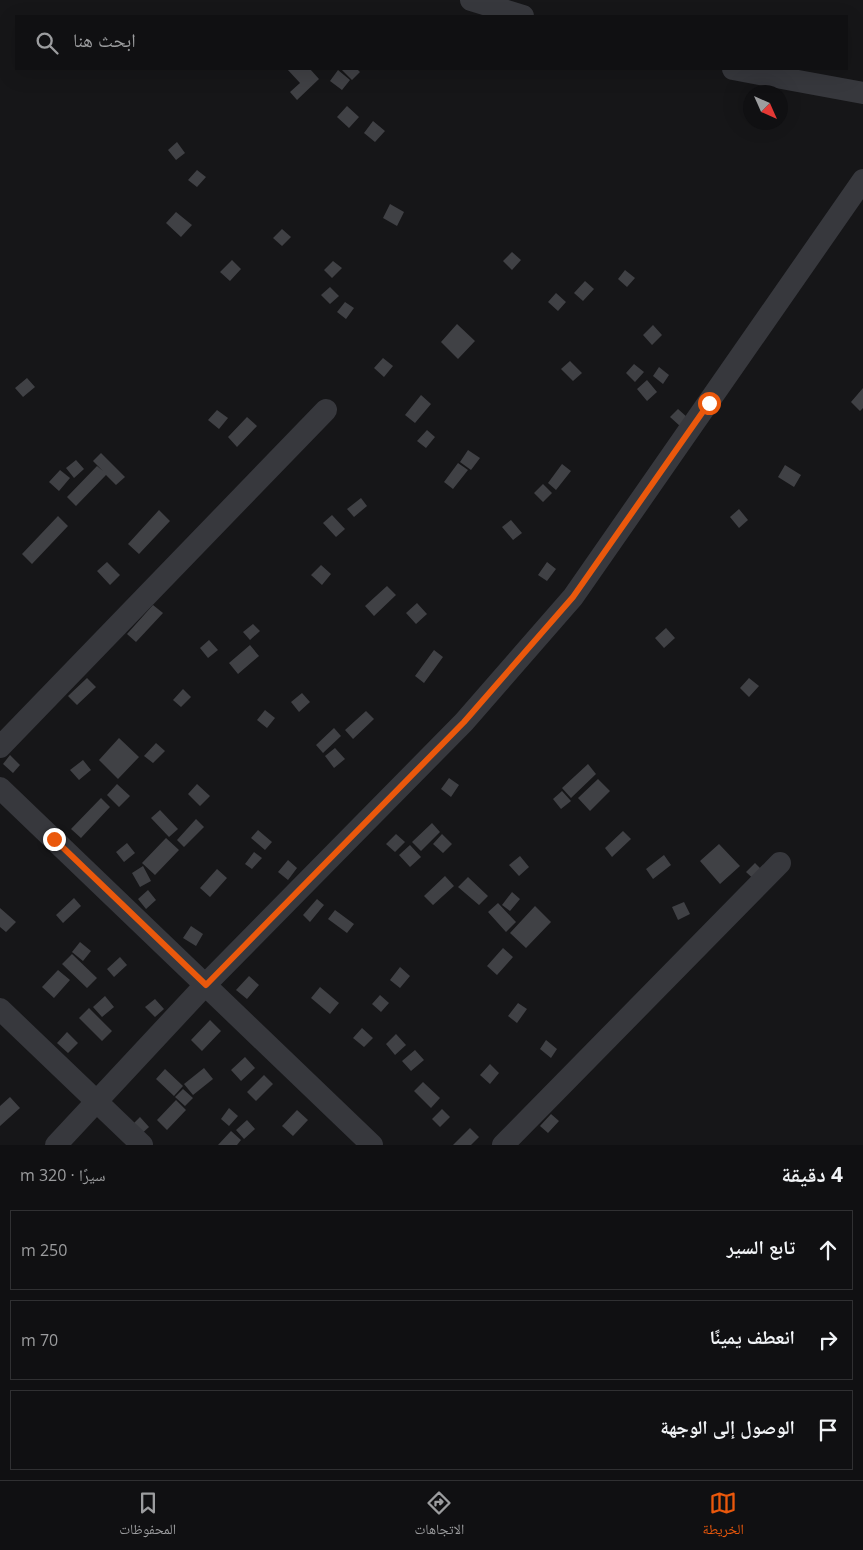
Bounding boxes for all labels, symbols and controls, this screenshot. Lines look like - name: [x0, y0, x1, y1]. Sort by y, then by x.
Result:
- search box: [15, 15, 848, 70]
- text: ابحث هنا: [73, 27, 136, 53]
- icon: search: [33, 29, 61, 57]
- north arrow: [743, 85, 788, 130]
- route start: [698, 392, 721, 415]
- route end: [43, 828, 66, 851]
- text: 4 دقيقة: [781, 1160, 843, 1188]
- text: سيرًا · 320 m: [20, 1164, 106, 1186]
- text: تابع السير: [727, 1234, 795, 1260]
- icon: ahead: [814, 1236, 842, 1264]
- text: 250 m: [21, 1239, 67, 1261]
- text: انعطف يمينًا: [709, 1324, 795, 1350]
- icon: right: [814, 1326, 842, 1354]
- text: 70 m: [21, 1329, 58, 1351]
- text: الوصول إلى الوجهة: [660, 1414, 795, 1440]
- icon: arrive: [814, 1416, 842, 1444]
- tab: المحفوظات: [119, 1489, 176, 1543]
- tab: الاتجاهات: [415, 1489, 464, 1543]
- tab: الخريطة: [703, 1489, 744, 1543]

